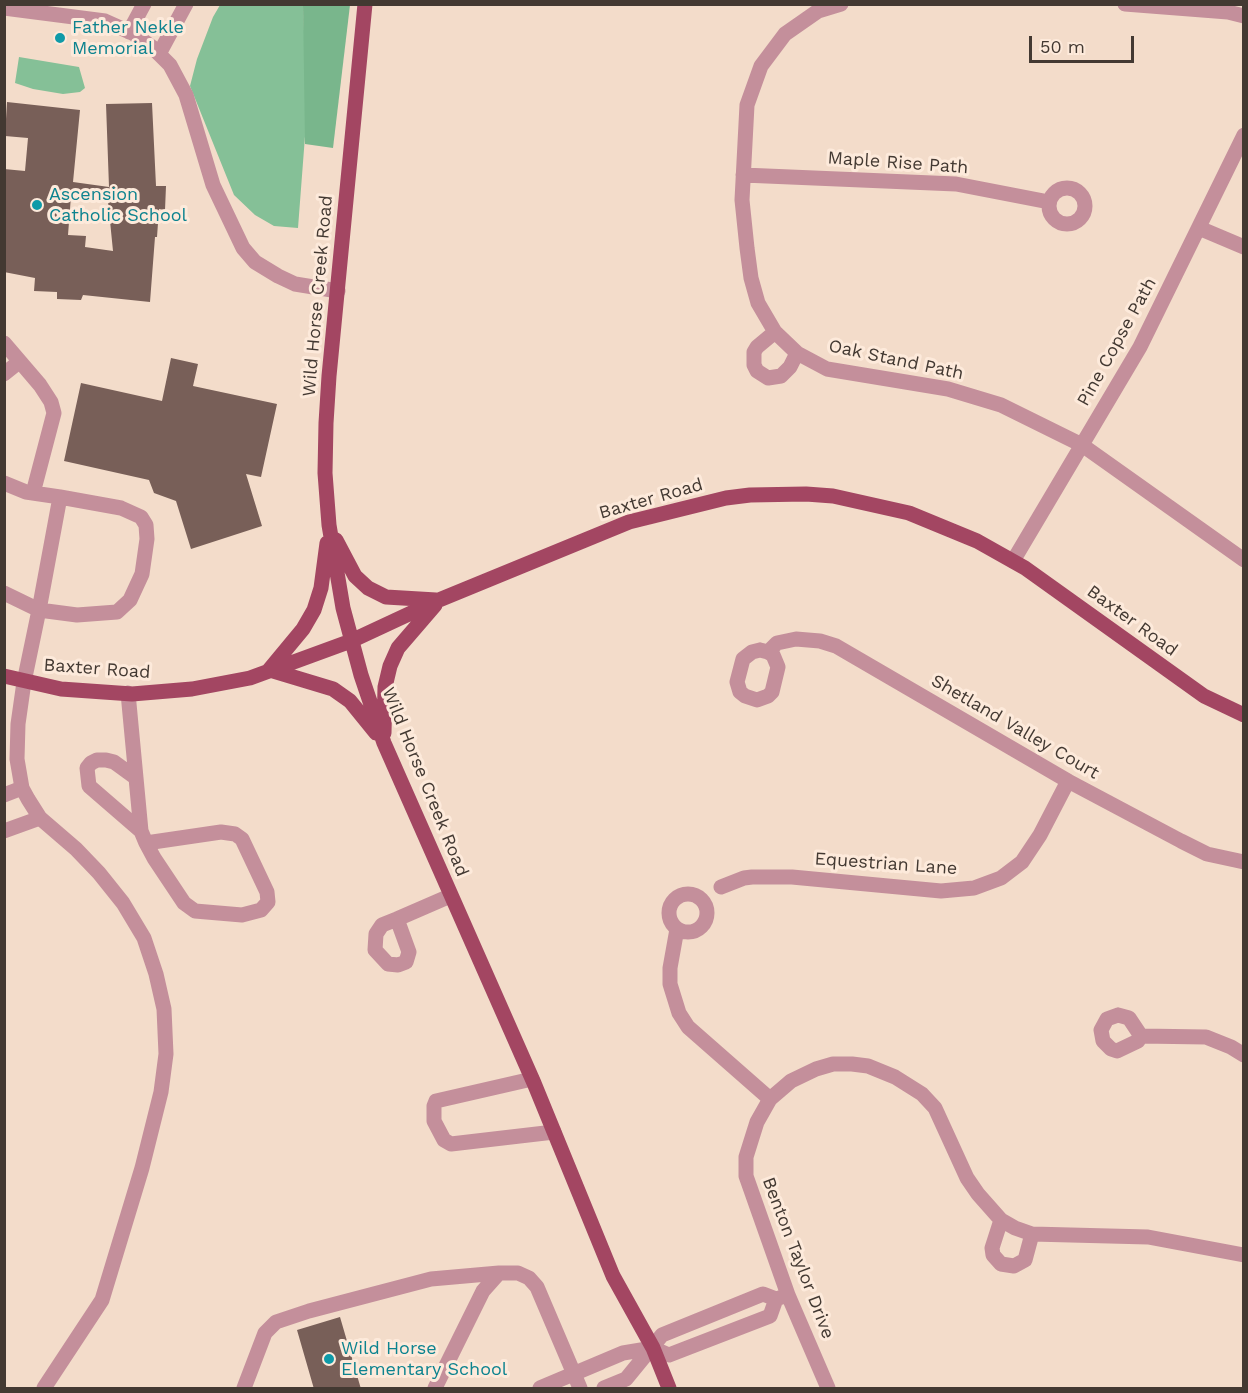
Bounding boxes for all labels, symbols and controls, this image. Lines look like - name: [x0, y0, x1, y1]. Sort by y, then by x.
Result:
- place label: Father Nekle Memorial: [72, 17, 184, 60]
- scale bar: [1032, 24, 1137, 62]
- marker: Father Nekle Memorial: [53, 31, 67, 45]
- text: 50 m: [1040, 36, 1085, 57]
- street label: Maple Rise Path: [827, 147, 969, 179]
- place label: Ascension Catholic School: [49, 184, 187, 226]
- street label: Wild Horse Creek Road: [298, 194, 338, 398]
- marker: Ascension Catholic School: [30, 198, 44, 212]
- street label: Pine Copse Path: [1073, 274, 1161, 410]
- street label: Oak Stand Path: [827, 335, 965, 385]
- street label: Baxter Road: [597, 474, 705, 524]
- street label: Baxter Road: [1082, 581, 1182, 661]
- street label: Baxter Road: [43, 654, 151, 684]
- street label: Shetland Valley Court: [927, 670, 1103, 784]
- street label: Wild Horse Creek Road: [377, 684, 473, 880]
- street label: Equestrian Lane: [814, 848, 958, 880]
- street label: Benton Taylor Drive: [757, 1174, 839, 1342]
- place label: Wild Horse Elementary School: [341, 1338, 507, 1380]
- marker: Wild Horse Elementary School: [322, 1352, 336, 1366]

